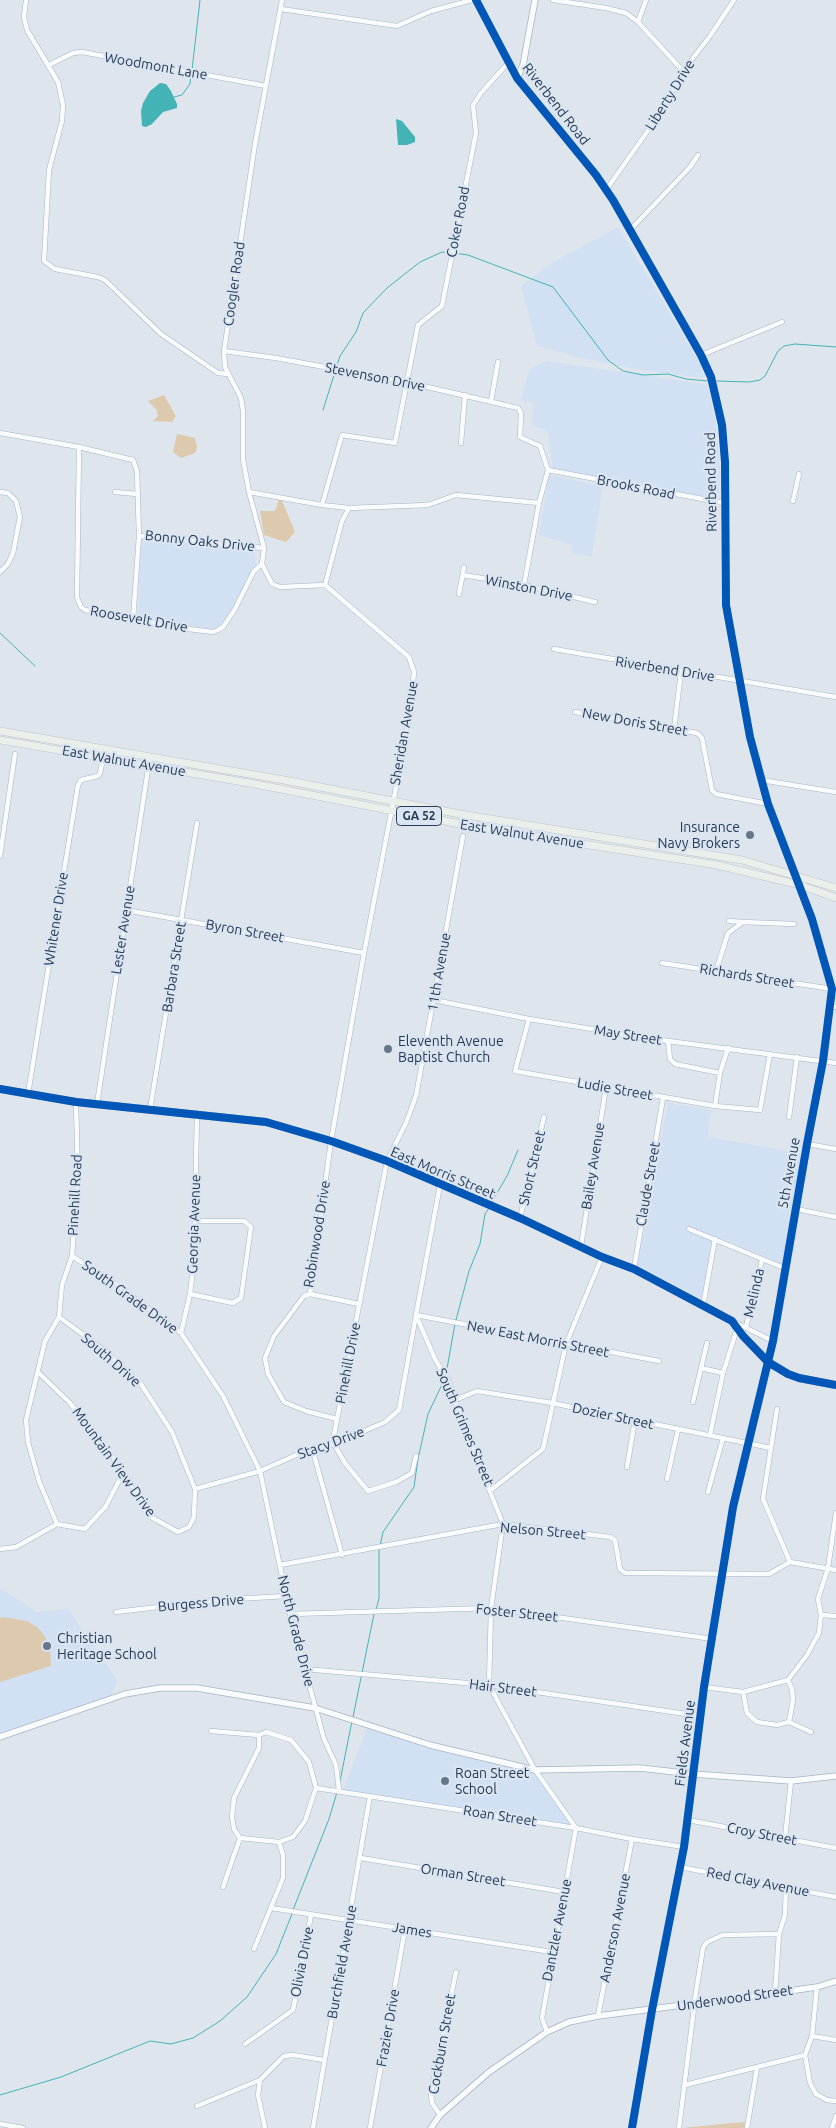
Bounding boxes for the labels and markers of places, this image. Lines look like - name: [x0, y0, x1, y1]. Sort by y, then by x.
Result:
- place label: Insurance Navy Brokers: [657, 819, 740, 852]
- marker: Insurance Navy Brokers: [744, 829, 756, 841]
- place label: Eleventh Avenue Baptist Church: [398, 1033, 504, 1066]
- marker: Eleventh Avenue Baptist Church: [382, 1043, 394, 1055]
- place label: Christian Heritage School: [57, 1630, 157, 1662]
- marker: Christian Heritage School: [41, 1640, 53, 1652]
- place label: Roan Street School: [455, 1765, 529, 1798]
- marker: Roan Street School: [439, 1775, 451, 1787]

